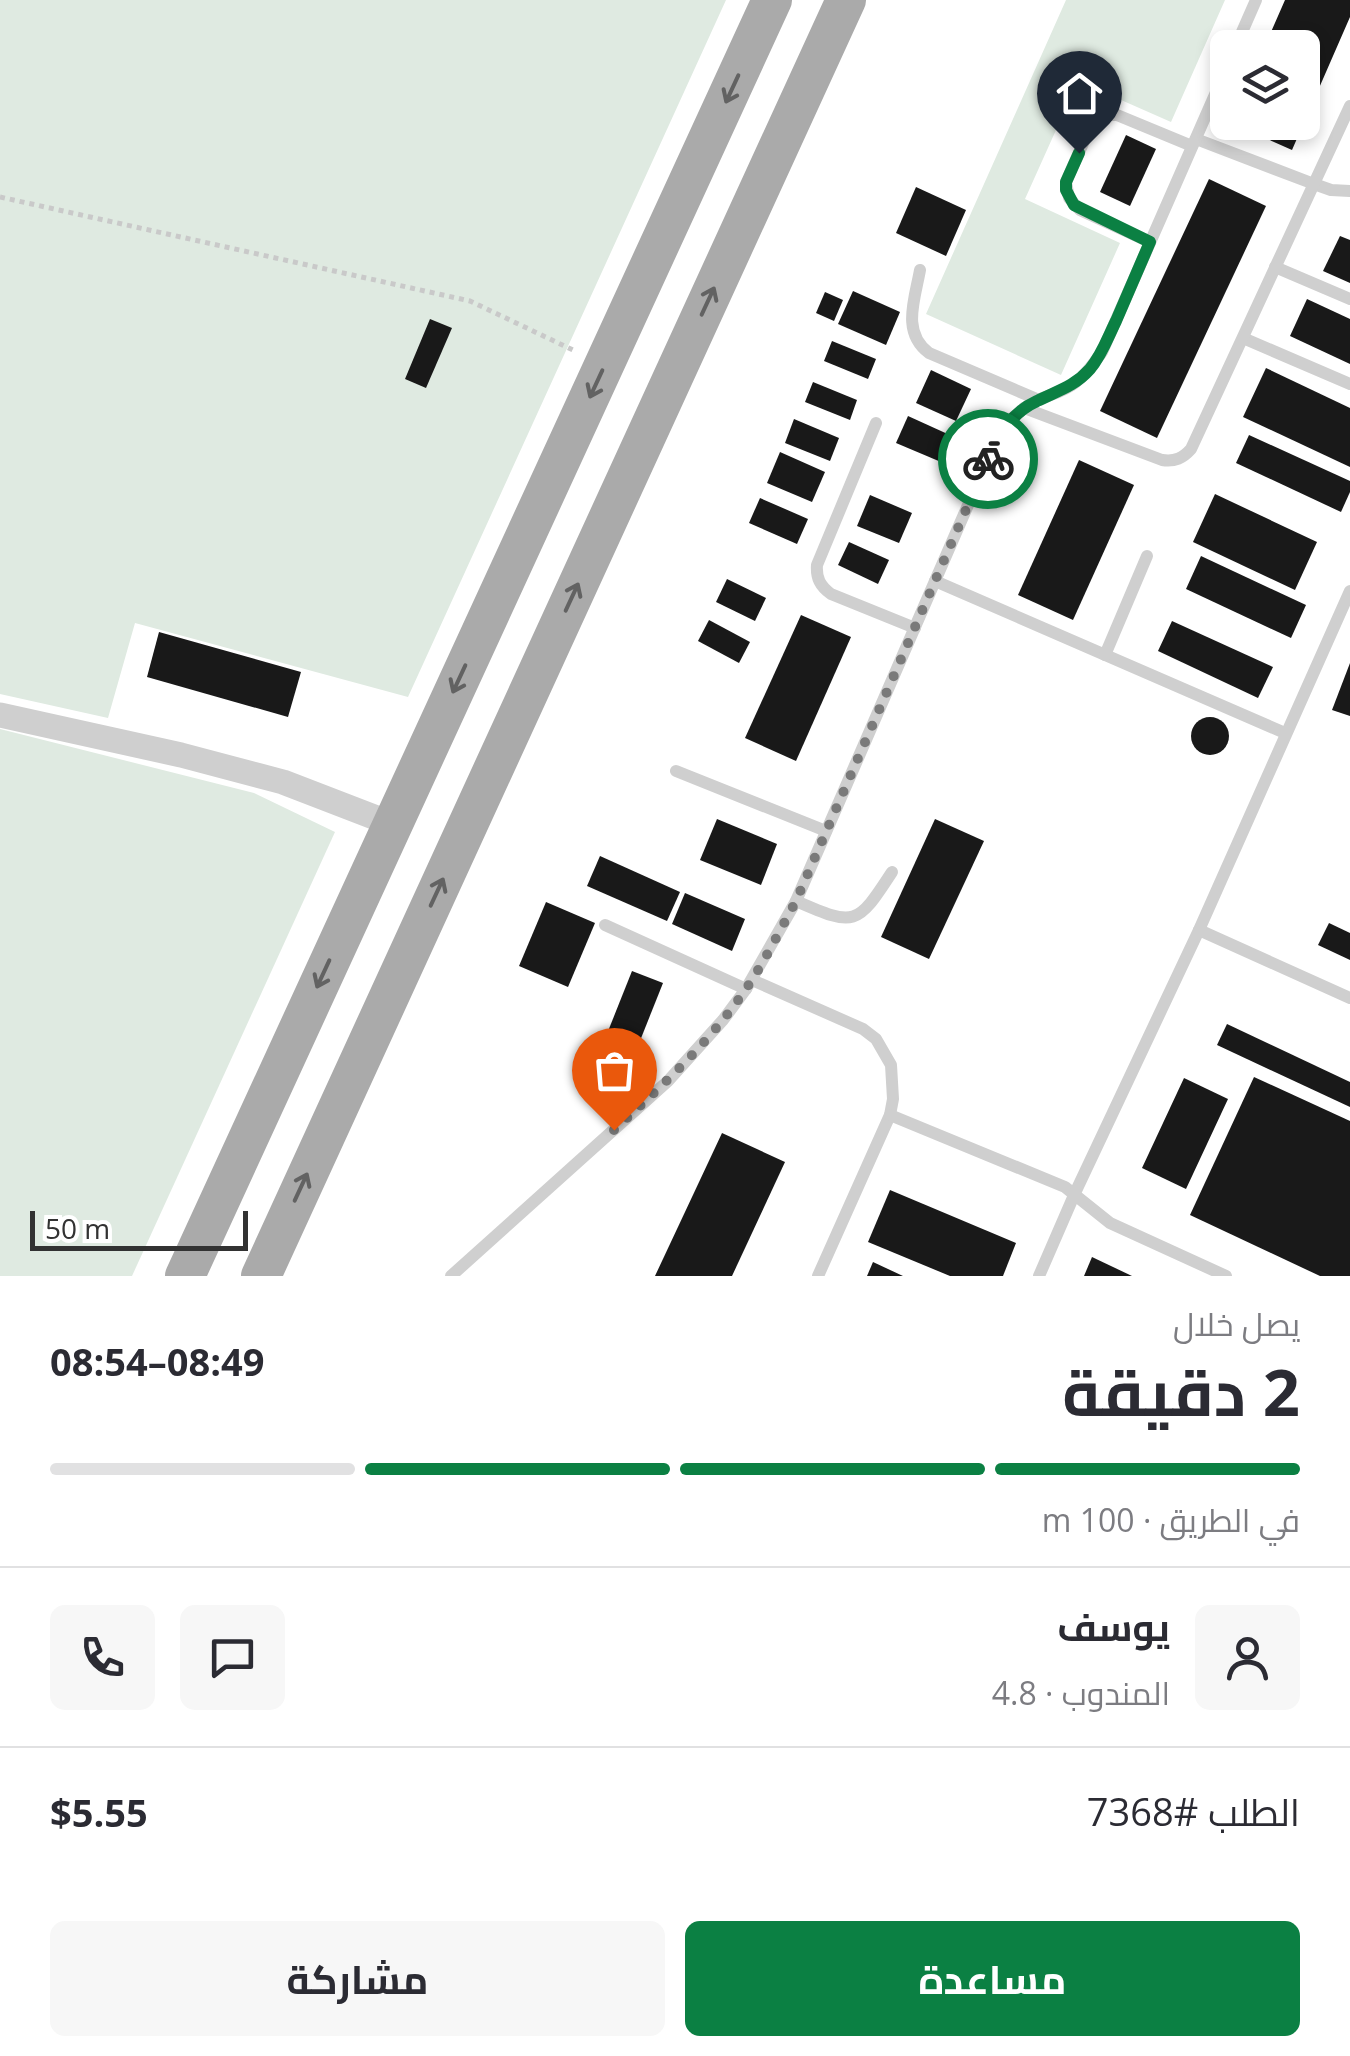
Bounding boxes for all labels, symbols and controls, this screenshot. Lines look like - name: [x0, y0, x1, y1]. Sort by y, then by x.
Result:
- map controls: [1210, 30, 1320, 140]
- button: layers: [1210, 30, 1320, 140]
- pin: [1037, 51, 1122, 154]
- icon: home: [1052, 66, 1107, 121]
- one-way arrow: [722, 73, 740, 104]
- one-way arrow: [700, 286, 718, 317]
- one-way arrow: [586, 368, 605, 398]
- courier: [938, 409, 1038, 509]
- icon: bike: [961, 432, 1016, 487]
- one-way arrow: [564, 583, 583, 613]
- one-way arrow: [449, 663, 468, 693]
- one-way arrow: [429, 877, 447, 908]
- one-way arrow: [313, 958, 332, 988]
- pin: [572, 1028, 657, 1131]
- icon: bag: [587, 1043, 642, 1098]
- one-way arrow: [293, 1173, 312, 1203]
- scale bar: [30, 1206, 248, 1250]
- text: 50 m: [45, 1209, 110, 1247]
- text: يصل خلال: [1173, 1302, 1300, 1345]
- text: 08:49–08:54: [50, 1335, 265, 1387]
- text: 2 دقيقة: [1062, 1347, 1300, 1435]
- text: في الطريق · 100 m: [1042, 1498, 1300, 1541]
- text: يوسف: [1057, 1600, 1170, 1652]
- button: phone: [50, 1605, 155, 1710]
- button: chat: [180, 1605, 285, 1710]
- button: person: [1195, 1605, 1300, 1710]
- text: المندوب · 4.8: [992, 1671, 1170, 1714]
- text: الطلب #7368: [1087, 1785, 1300, 1837]
- text: $5.55: [50, 1786, 148, 1838]
- button: مشاركة: [50, 1921, 665, 2036]
- button: مساعدة: [685, 1921, 1300, 2036]

